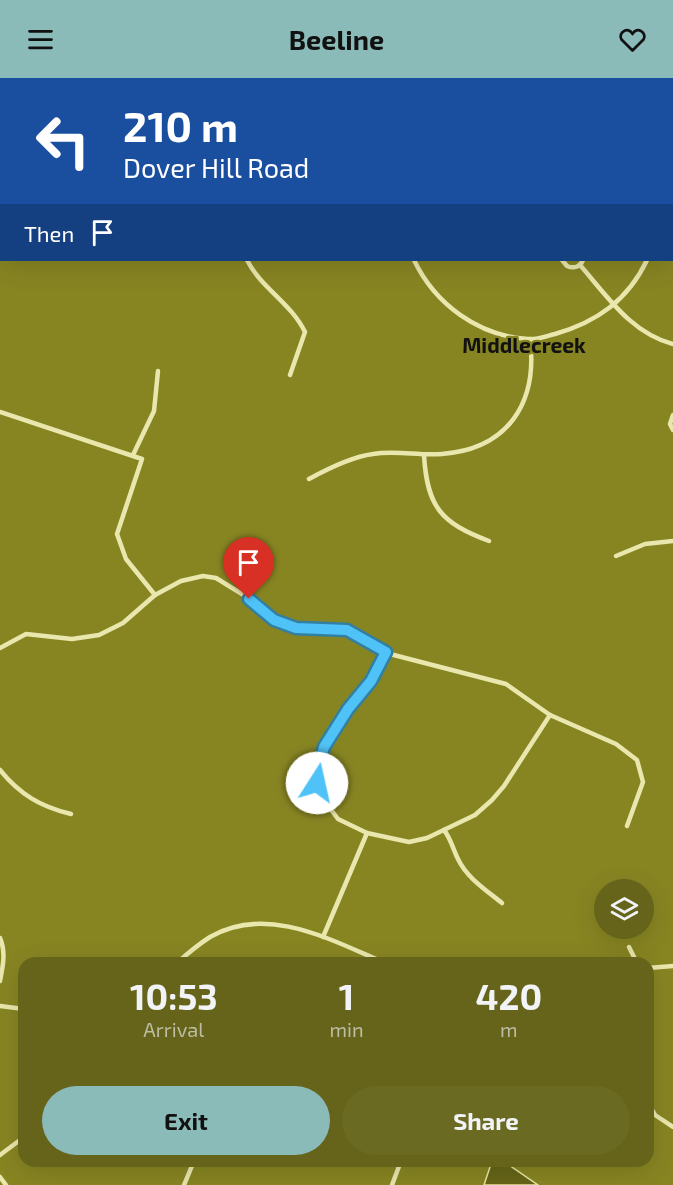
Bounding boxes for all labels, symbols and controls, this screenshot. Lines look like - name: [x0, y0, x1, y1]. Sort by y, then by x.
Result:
- icon: menu: [24, 23, 57, 56]
- text: Beeline: [289, 23, 384, 55]
- icon: heart: [616, 23, 649, 56]
- text: 210 m: [123, 100, 238, 150]
- icon: left: [24, 102, 102, 180]
- text: Dover Hill Road: [123, 151, 309, 183]
- icon: arrive: [86, 216, 119, 249]
- text: Then: [24, 220, 74, 246]
- district label: Middlecreek: [462, 332, 586, 357]
- pin: [223, 537, 274, 599]
- icon: arrive: [232, 546, 265, 579]
- position arrow: [285, 751, 349, 815]
- map controls: [594, 879, 654, 939]
- button: layers: [594, 879, 654, 939]
- text: 10:53: [130, 974, 218, 1017]
- text: 1: [339, 974, 354, 1017]
- text: 420: [476, 974, 542, 1017]
- text: Arrival: [143, 1017, 204, 1041]
- text: min: [330, 1017, 364, 1041]
- text: m: [500, 1017, 518, 1041]
- button: Exit: [42, 1086, 330, 1155]
- button: Share: [342, 1086, 630, 1155]

